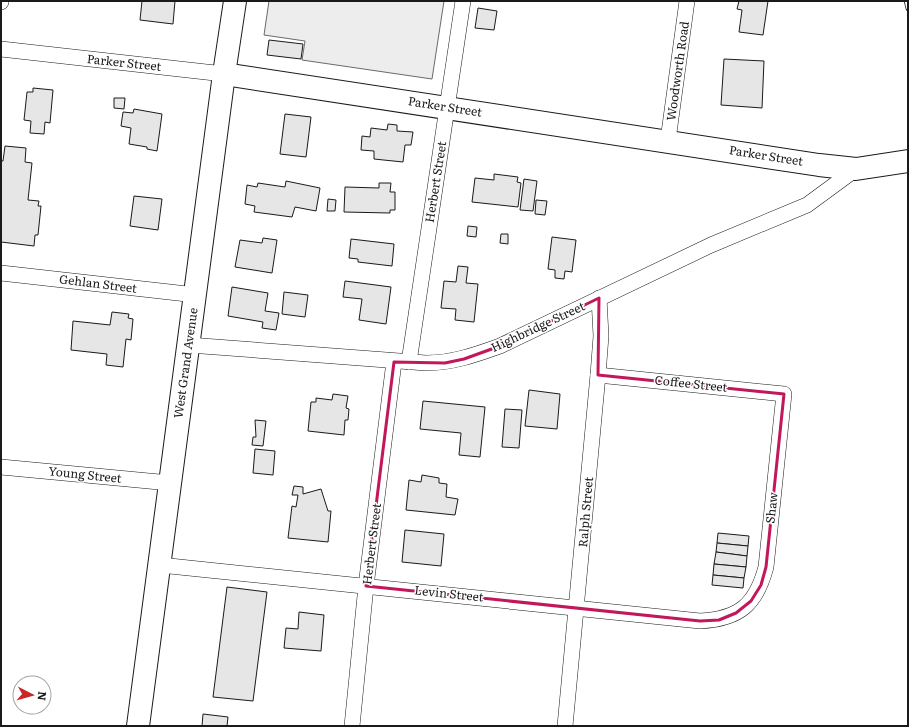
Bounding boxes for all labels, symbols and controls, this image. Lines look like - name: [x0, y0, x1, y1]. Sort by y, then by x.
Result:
- street label: Woodworth Road: [661, 19, 693, 122]
- street label: Parker Street: [86, 49, 162, 75]
- street label: Parker Street: [407, 91, 484, 121]
- street label: Herbert Street: [420, 140, 450, 224]
- street label: Parker Street: [728, 140, 805, 170]
- street label: Gehlan Street: [58, 269, 138, 297]
- street label: Highbridge Street: [488, 296, 588, 356]
- street label: West Grand Avenue: [168, 306, 202, 419]
- street label: Coffee Street: [654, 370, 729, 396]
- street label: Young Street: [48, 461, 123, 487]
- street label: Ralph Street: [573, 476, 597, 548]
- street label: Shaw: [760, 491, 782, 524]
- street label: Herbert Street: [357, 502, 385, 586]
- street label: Levin Street: [414, 580, 485, 606]
- north arrow: [12, 675, 52, 715]
- text: N: [35, 691, 51, 702]

